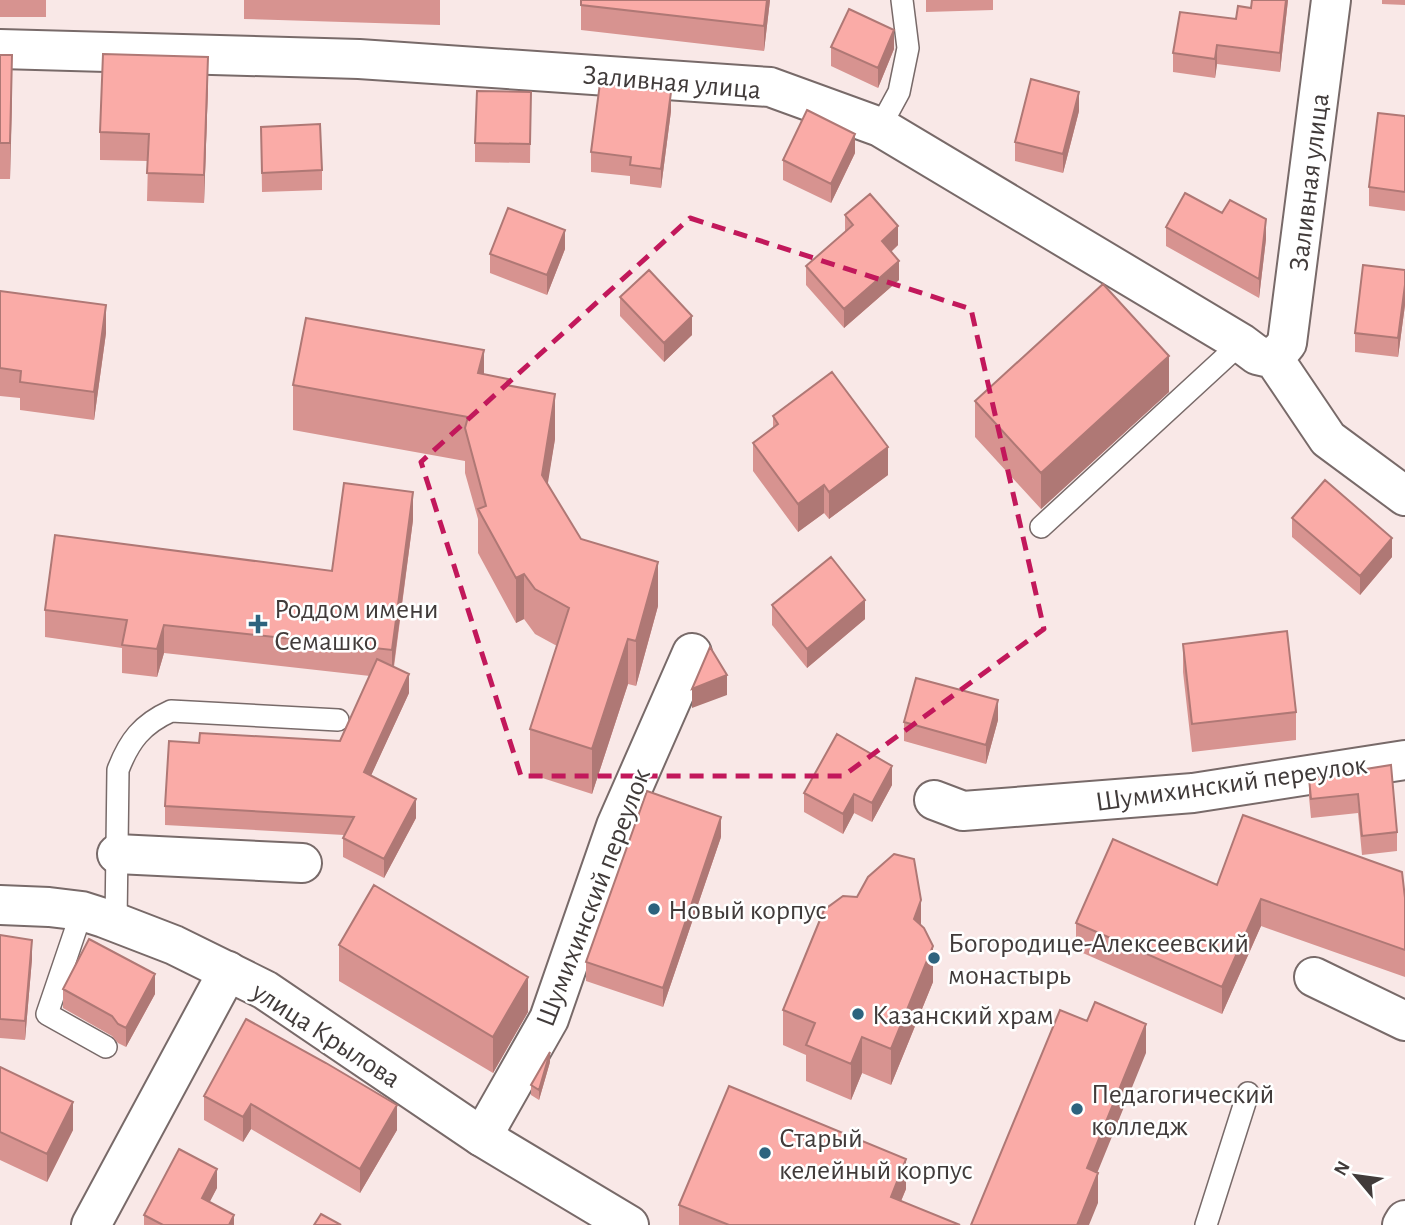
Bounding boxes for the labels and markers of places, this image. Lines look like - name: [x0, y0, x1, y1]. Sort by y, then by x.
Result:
- place label: Роддом имени Семашко: [274, 596, 439, 656]
- marker: Роддом имени Семашко: [248, 614, 268, 634]
- place label: Новый корпус: [668, 897, 827, 925]
- marker: Новый корпус: [646, 901, 662, 917]
- place label: Богородице-Алексеевский монастырь: [948, 930, 1249, 990]
- marker: Богородице-Алексеевский монастырь: [926, 950, 942, 966]
- place label: Казанский храм: [872, 1002, 1054, 1030]
- marker: Казанский храм: [850, 1006, 866, 1022]
- place label: Педагогический колледж: [1091, 1081, 1274, 1141]
- marker: Педагогический колледж: [1069, 1101, 1085, 1117]
- place label: Старый келейный корпус: [779, 1125, 973, 1185]
- marker: Старый келейный корпус: [757, 1145, 773, 1161]

